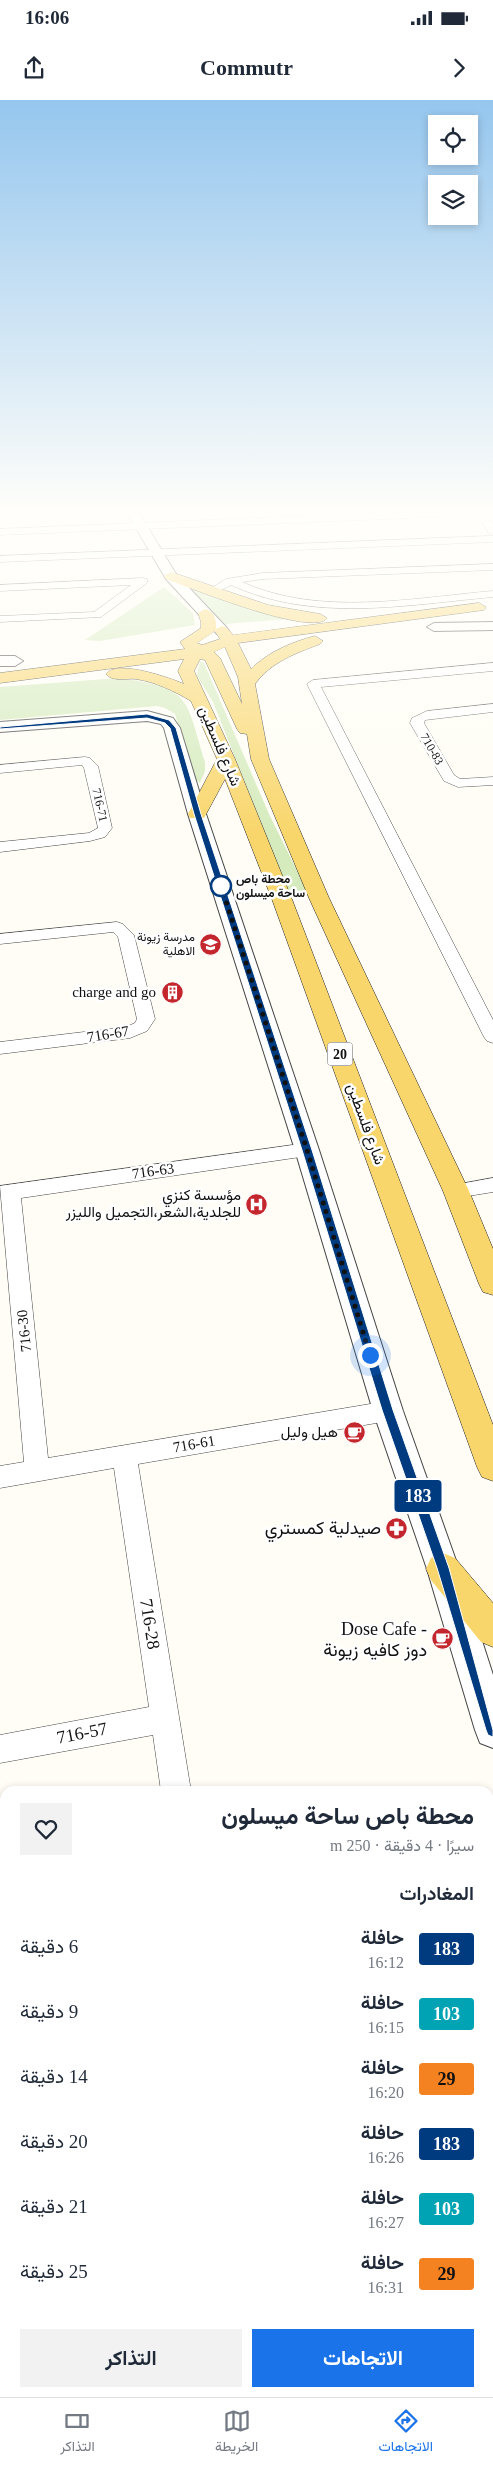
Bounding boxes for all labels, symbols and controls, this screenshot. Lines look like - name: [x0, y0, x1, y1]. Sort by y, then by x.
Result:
- text: 16:06: [25, 7, 69, 28]
- icon: share: [20, 54, 48, 82]
- icon: forward: [445, 54, 473, 82]
- text: Commutr: [200, 55, 293, 80]
- map controls: [428, 115, 478, 225]
- button: locate: [428, 115, 478, 165]
- button: layers: [428, 175, 478, 225]
- street label: شارع فلسطين: [193, 704, 244, 790]
- street label: 710-83: [417, 731, 447, 767]
- street label: 716-71: [89, 787, 111, 823]
- place label: محطة باص ساحة ميسلون: [236, 872, 305, 901]
- marker: محطة باص ساحة ميسلون: [210, 875, 232, 897]
- place label: مدرسة زيونة الاهلية: [137, 930, 195, 958]
- school or university icon: مدرسة زيونة الاهلية: [199, 932, 223, 956]
- building icon: charge and go: [160, 980, 184, 1004]
- place label: charge and go: [72, 984, 156, 1000]
- street label: 716-67: [86, 1023, 131, 1045]
- road number: 20: [328, 1042, 352, 1066]
- street label: شارع فلسطين: [341, 1081, 388, 1168]
- street label: 716-63: [131, 1160, 175, 1182]
- place label: مؤسسة كنزي للجلدية،الشعر،التجميل والليزر: [65, 1187, 241, 1221]
- hospital icon: مؤسسة كنزي للجلدية،الشعر،التجميل والليزر: [245, 1192, 269, 1216]
- street label: 716-30: [14, 1309, 34, 1353]
- your location: [358, 1343, 383, 1368]
- cafe icon: هيل وليل: [342, 1420, 366, 1444]
- place label: هيل وليل: [281, 1424, 338, 1441]
- street label: 716-61: [172, 1432, 216, 1456]
- line badge: 183: [389, 1480, 447, 1512]
- text: 183: [405, 1486, 432, 1506]
- pharmacy icon: صيدلية كمستري: [385, 1516, 409, 1540]
- place label: صيدلية كمستري: [265, 1518, 381, 1543]
- street label: 716-28: [136, 1597, 164, 1651]
- place label: Dose Cafe - دوز كافيه زيونة: [323, 1619, 427, 1661]
- cafe icon: Dose Cafe - دوز كافيه زيونة: [431, 1627, 455, 1651]
- street label: 716-57: [55, 1718, 109, 1748]
- button: heart: [20, 1803, 72, 1855]
- text: محطة باص ساحة ميسلون: [221, 1803, 474, 1829]
- text: سيرًا · 4 دقيقة · 250 m: [330, 1837, 474, 1854]
- text: المغادرات: [399, 1883, 474, 1904]
- text: حافلة: [361, 1927, 404, 1948]
- text: 6 دقيقة: [20, 1936, 78, 1957]
- text: 183: [433, 1939, 460, 1959]
- text: 16:12: [368, 1954, 404, 1971]
- text: حافلة: [361, 1992, 404, 2013]
- text: 9 دقيقة: [20, 2001, 78, 2022]
- text: 103: [433, 2004, 460, 2024]
- text: 16:15: [368, 2019, 404, 2036]
- text: حافلة: [361, 2057, 404, 2078]
- text: 14 دقيقة: [20, 2066, 88, 2087]
- text: 29: [438, 2069, 456, 2089]
- text: 16:20: [368, 2084, 404, 2101]
- text: حافلة: [361, 2122, 404, 2143]
- text: 20 دقيقة: [20, 2131, 88, 2152]
- text: 183: [433, 2134, 460, 2154]
- text: 16:26: [368, 2149, 404, 2166]
- text: حافلة: [361, 2187, 404, 2208]
- text: 21 دقيقة: [20, 2196, 88, 2217]
- text: 103: [433, 2199, 460, 2219]
- text: 16:27: [368, 2214, 404, 2231]
- text: حافلة: [361, 2252, 404, 2273]
- text: 25 دقيقة: [20, 2261, 88, 2282]
- text: 29: [438, 2264, 456, 2284]
- text: 16:31: [368, 2279, 404, 2296]
- button: التذاكر: [20, 2329, 242, 2387]
- button: الاتجاهات: [252, 2329, 474, 2387]
- tab: التذاكر: [60, 2407, 95, 2459]
- tab: الخريطة: [215, 2407, 258, 2459]
- tab: الاتجاهات: [379, 2407, 433, 2459]

